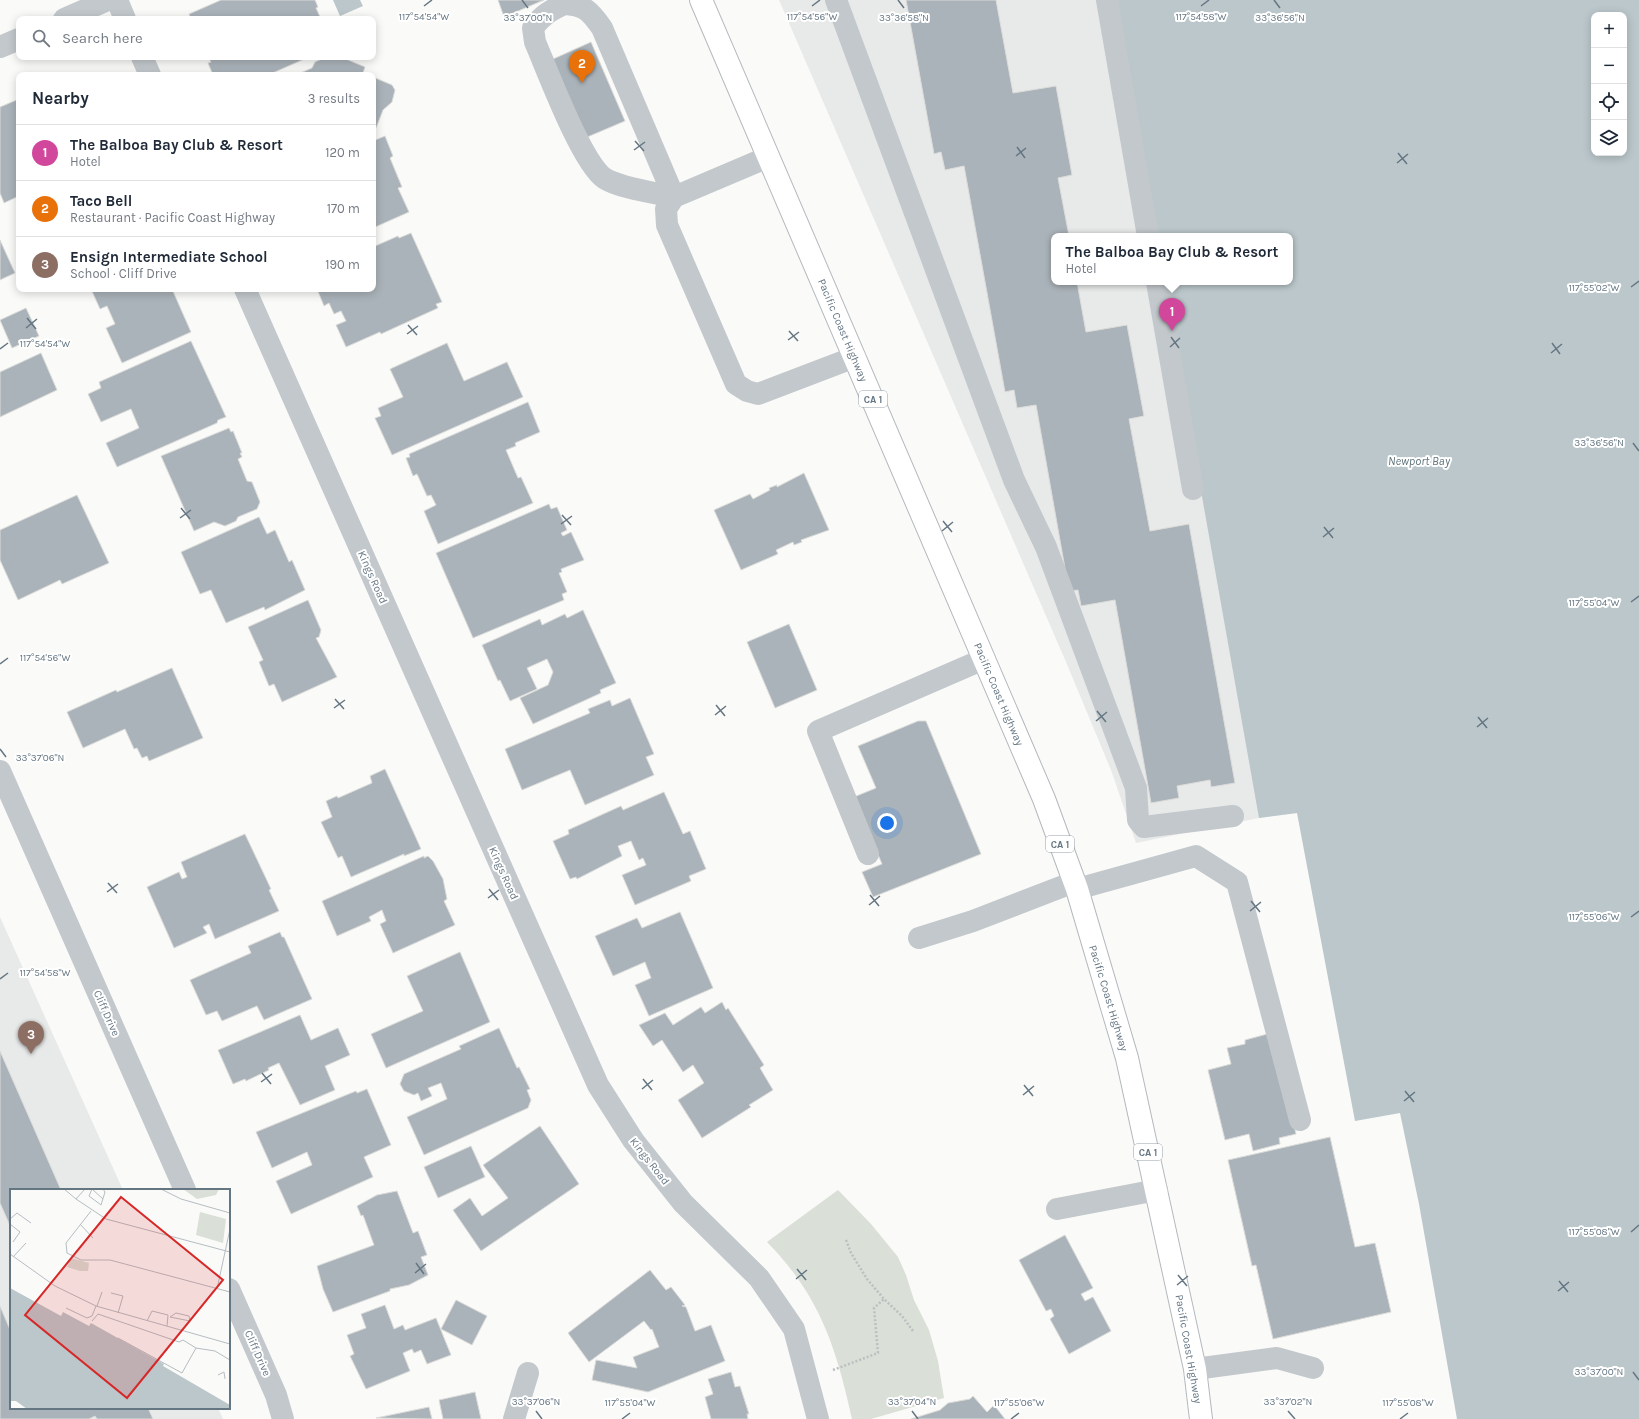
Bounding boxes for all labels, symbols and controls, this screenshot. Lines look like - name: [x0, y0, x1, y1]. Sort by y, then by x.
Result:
- text: 117°54'54"W: [399, 11, 449, 23]
- text: 117°54'56"W: [787, 11, 837, 23]
- text: 117°54'58"W: [1175, 11, 1227, 23]
- text: 33°37'00"N: [504, 12, 552, 24]
- text: 33°36'58"N: [879, 12, 929, 24]
- text: 33°36'56"N: [1255, 12, 1305, 24]
- map controls: [1591, 12, 1627, 156]
- button: +: [1591, 12, 1627, 48]
- search box: [16, 16, 376, 60]
- icon: search: [30, 27, 52, 49]
- text: Search here: [62, 29, 143, 47]
- button: −: [1591, 48, 1627, 84]
- pin: 2: [569, 50, 595, 83]
- button: locate: [1591, 84, 1627, 120]
- text: Nearby: [32, 88, 89, 108]
- text: 3 results: [308, 91, 360, 106]
- button: layers: [1591, 120, 1627, 156]
- text: The Balboa Bay Club & Resort: [70, 136, 283, 154]
- text: 1: [43, 145, 47, 160]
- text: 120 m: [325, 145, 360, 160]
- text: Hotel: [70, 154, 101, 169]
- text: Taco Bell: [70, 192, 132, 210]
- text: 2: [41, 201, 49, 216]
- text: 170 m: [327, 201, 360, 216]
- text: Restaurant · Pacific Coast Highway: [70, 210, 275, 225]
- popup: [1051, 233, 1293, 285]
- text: The Balboa Bay Club & Resort: [1066, 243, 1278, 261]
- text: Ensign Intermediate School: [70, 248, 268, 266]
- text: 3: [41, 257, 49, 272]
- text: 190 m: [325, 257, 360, 272]
- text: Hotel: [1066, 261, 1097, 276]
- text: School · Cliff Drive: [70, 266, 177, 281]
- street label: Pacific Coast Highway: [815, 277, 870, 384]
- text: 117°55'02"W: [1568, 282, 1620, 294]
- pin: 1: [1159, 298, 1185, 331]
- text: 117°54'54"W: [20, 338, 70, 350]
- road number: CA 1: [859, 391, 887, 407]
- text: 33°36'56"N: [1574, 437, 1624, 449]
- water label: Newport Bay: [1388, 454, 1451, 468]
- street label: Kings Road: [355, 549, 390, 606]
- text: 117°55'04"W: [1569, 597, 1619, 609]
- street label: Pacific Coast Highway: [971, 641, 1026, 748]
- text: 117°54'56"W: [20, 652, 70, 664]
- text: 33°37'06"N: [16, 752, 64, 764]
- your location: [877, 813, 897, 833]
- road number: CA 1: [1046, 836, 1074, 852]
- street label: Kings Road: [486, 845, 521, 902]
- text: 117°55'06"W: [1568, 911, 1620, 923]
- street label: Pacific Coast Highway: [1086, 943, 1131, 1053]
- text: 117°54'58"W: [19, 967, 71, 979]
- street label: Cliff Drive: [91, 988, 123, 1039]
- pin: 3: [18, 1021, 44, 1054]
- street label: Kings Road: [627, 1135, 672, 1188]
- road number: CA 1: [1134, 1144, 1162, 1160]
- inset map: [10, 1189, 230, 1409]
- text: 117°55'08"W: [1568, 1226, 1620, 1238]
- street label: Pacific Coast Highway: [1173, 1294, 1204, 1405]
- street label: Cliff Drive: [242, 1328, 274, 1379]
- text: 33°37'00"N: [1575, 1366, 1623, 1378]
- text: 33°37'06"N: [512, 1396, 560, 1408]
- text: 33°37'04"N: [888, 1396, 936, 1408]
- text: 33°37'02"N: [1264, 1396, 1312, 1408]
- text: 117°55'04"W: [605, 1397, 655, 1409]
- text: 117°55'06"W: [993, 1397, 1045, 1409]
- text: 117°55'08"W: [1382, 1397, 1434, 1409]

